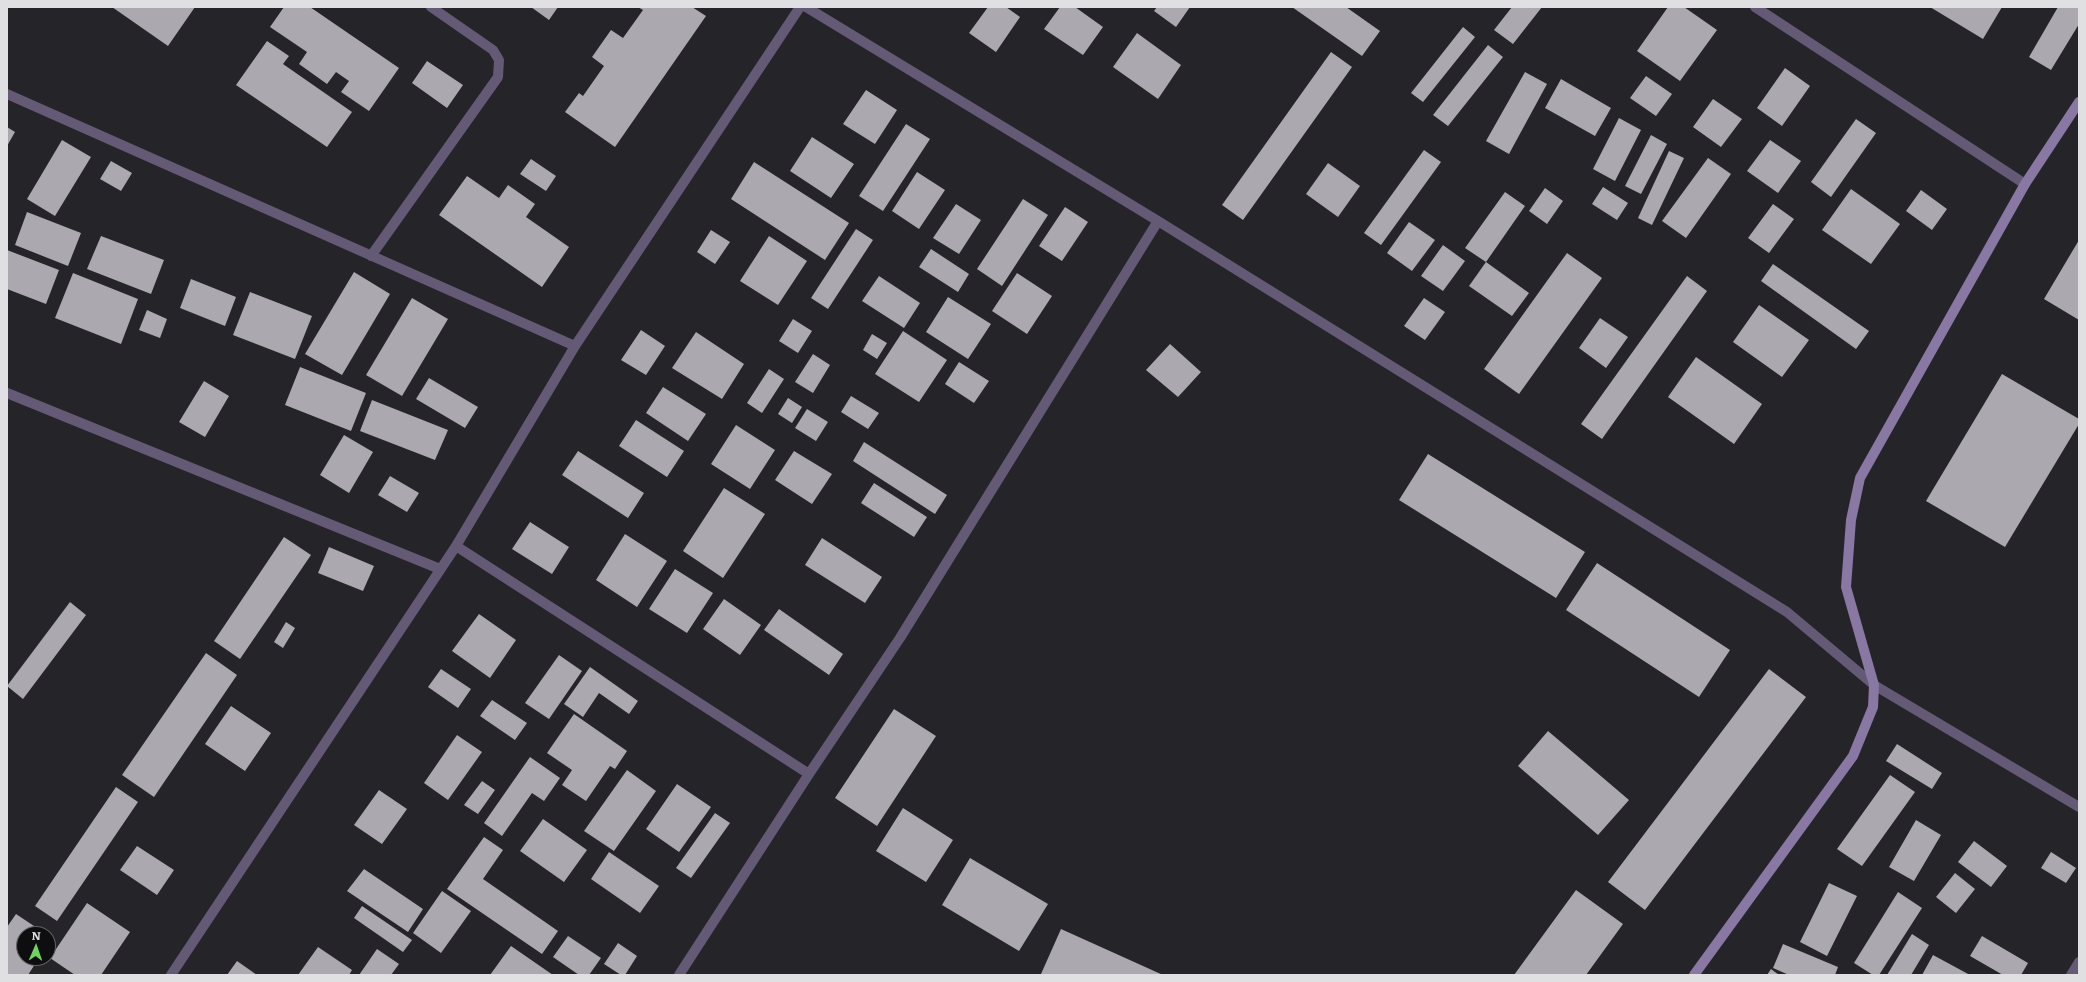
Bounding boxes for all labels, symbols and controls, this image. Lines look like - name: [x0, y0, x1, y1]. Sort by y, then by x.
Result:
- north arrow: [16, 926, 56, 966]
- text: N: [31, 927, 41, 943]

